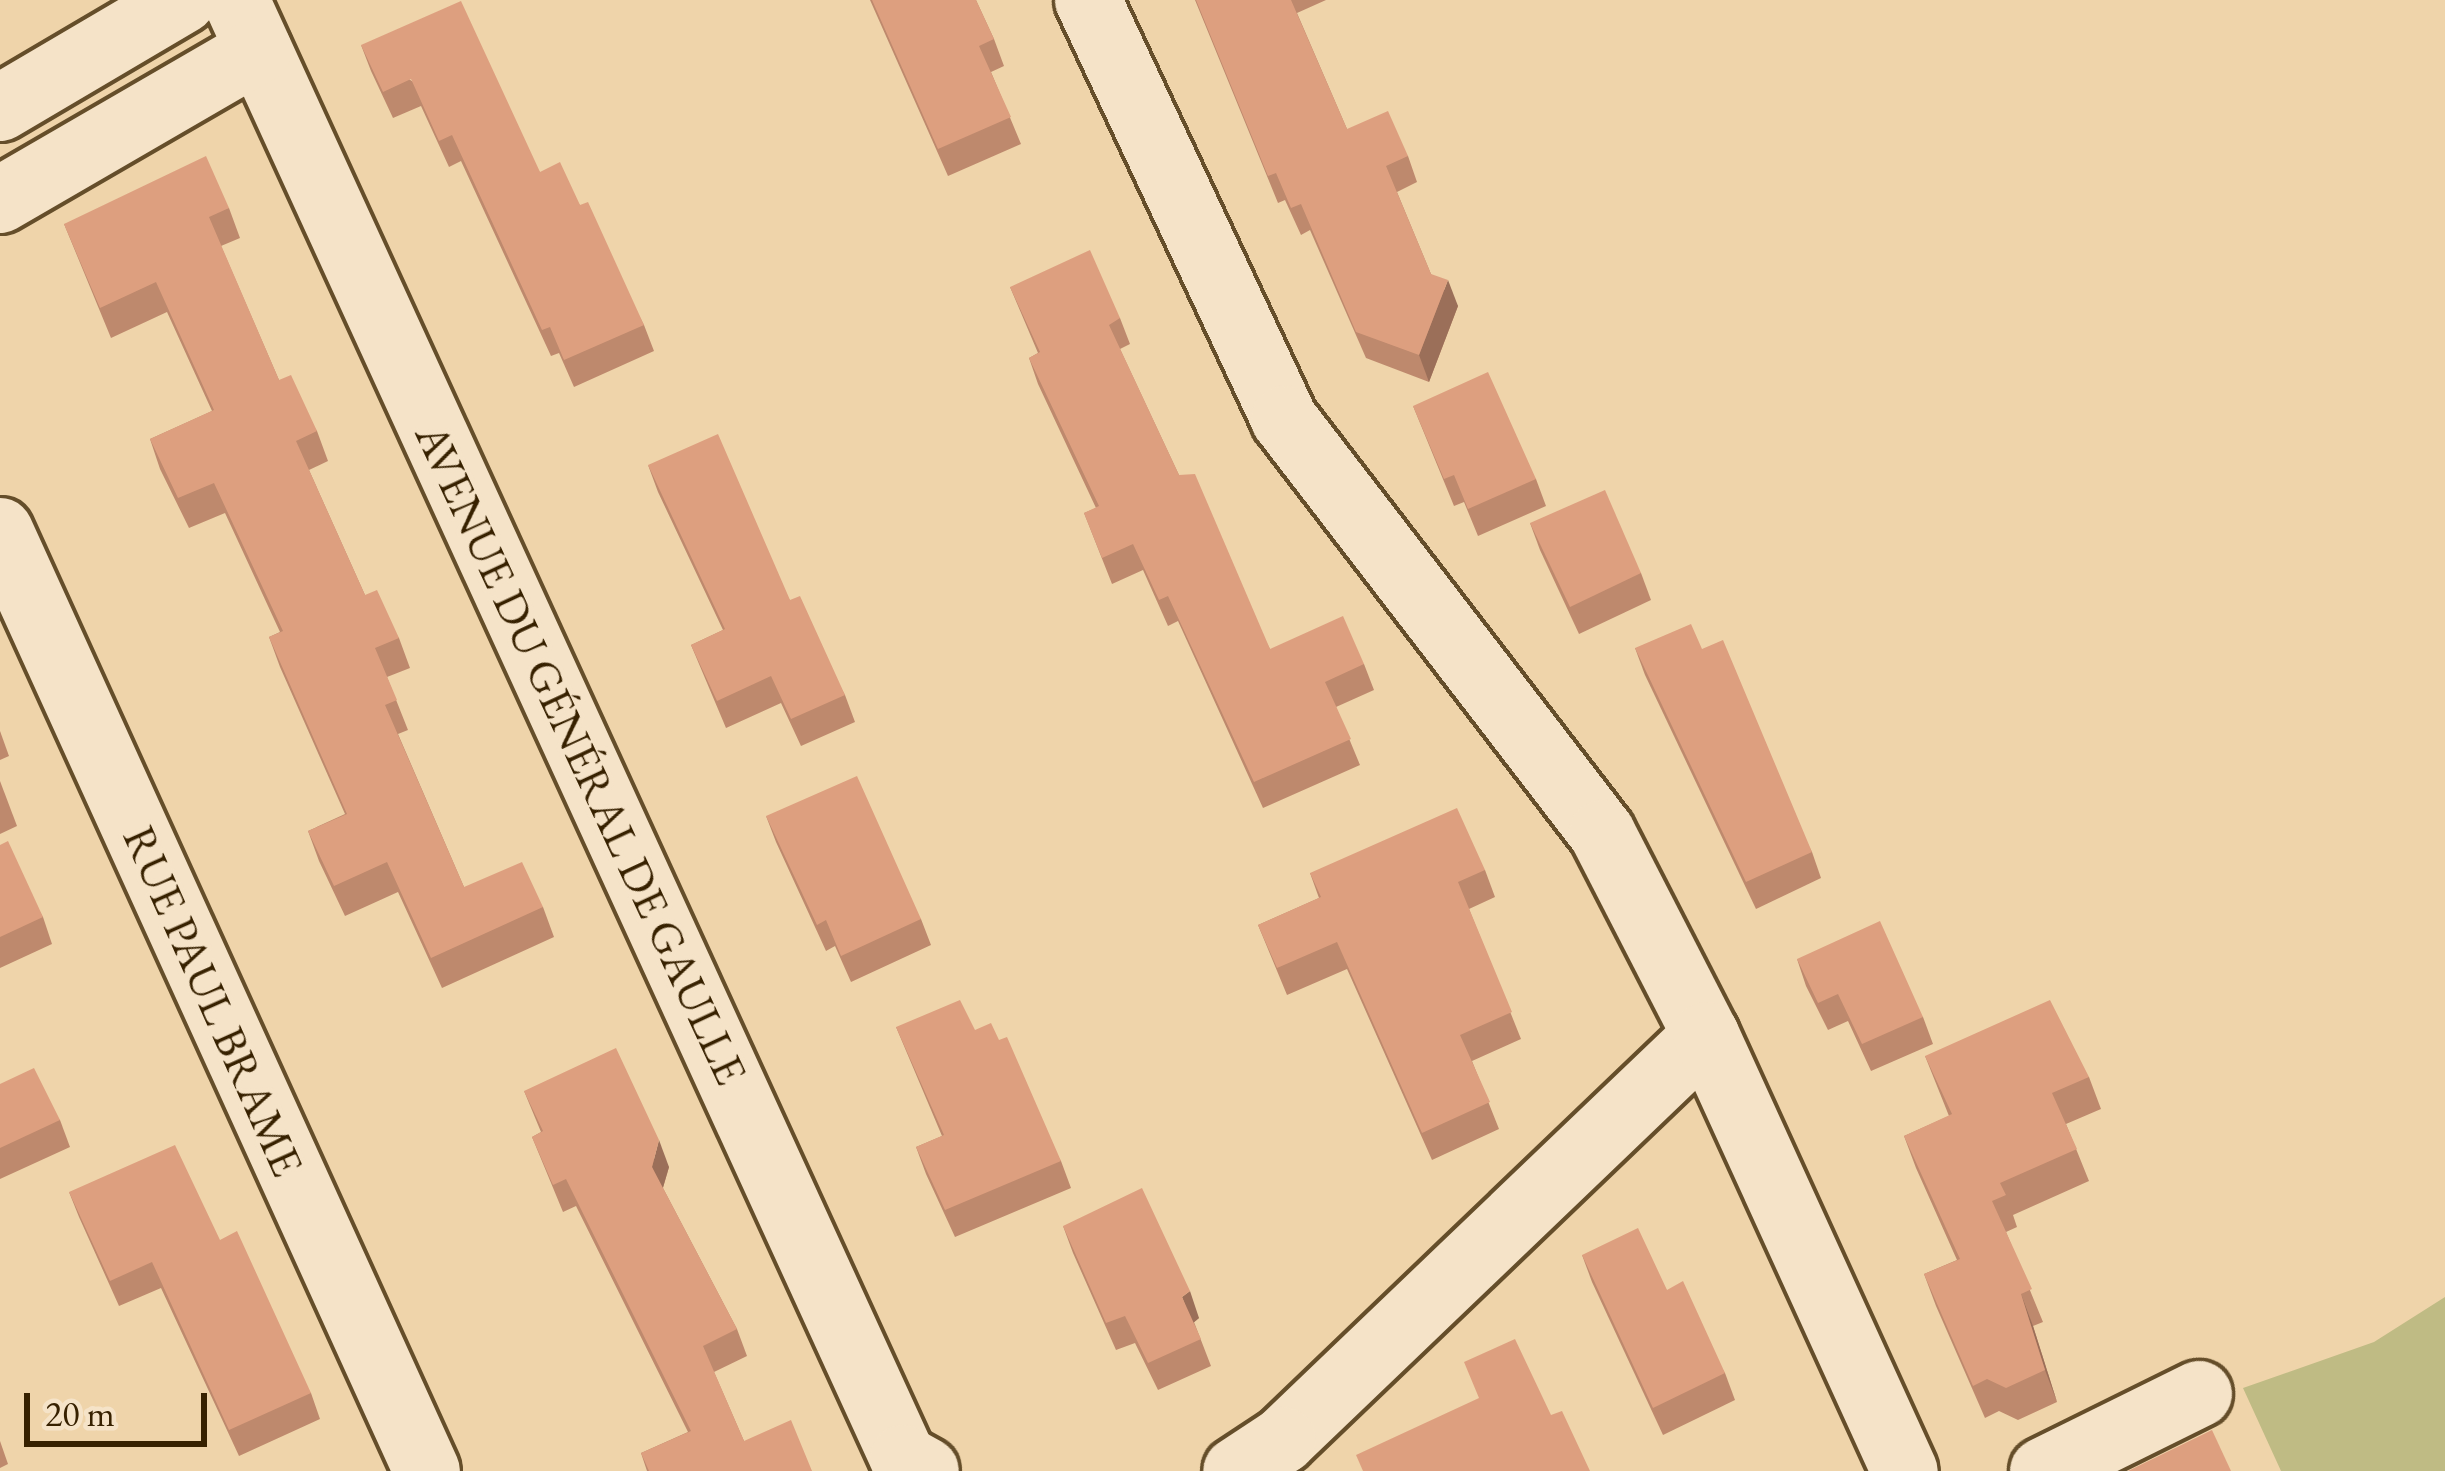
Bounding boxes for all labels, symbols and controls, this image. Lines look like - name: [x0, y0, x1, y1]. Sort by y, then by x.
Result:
- street label: AVENUE DU GÉNÉRAL DE GAULLE: [404, 415, 758, 1093]
- street label: RUE PAUL BRAME: [112, 818, 314, 1184]
- scale bar: [30, 1369, 213, 1443]
- text: 20 m: [45, 1390, 115, 1437]

